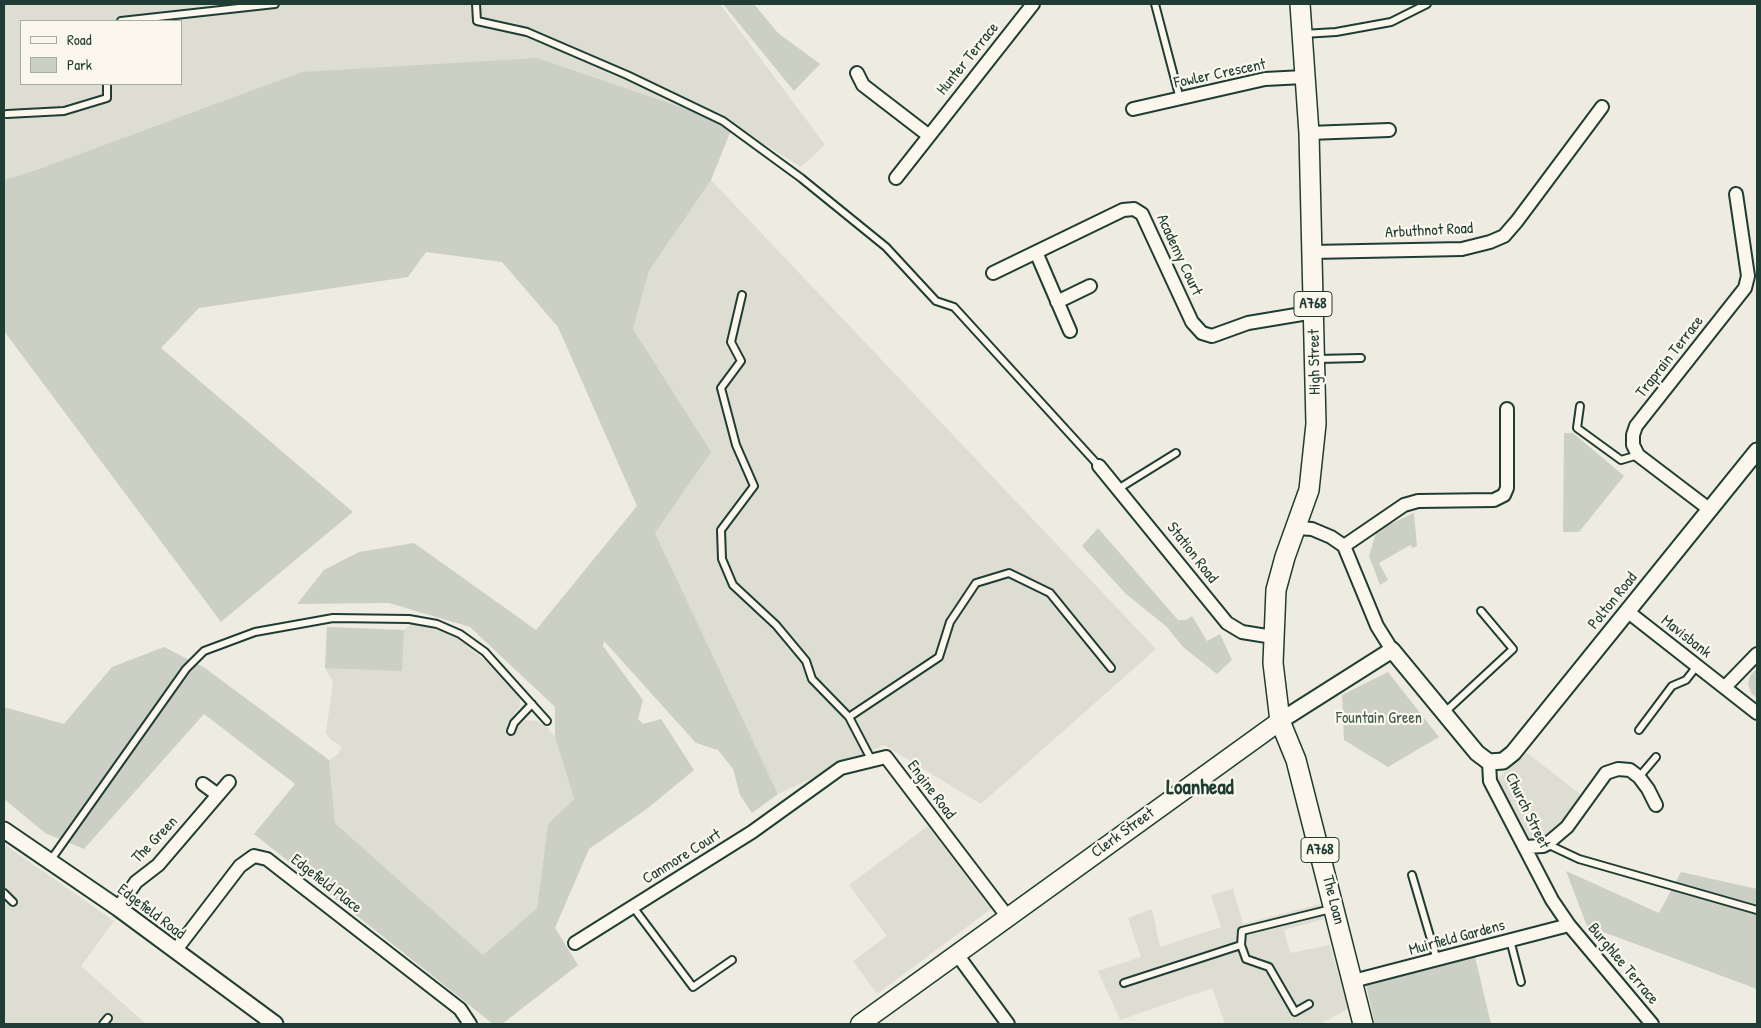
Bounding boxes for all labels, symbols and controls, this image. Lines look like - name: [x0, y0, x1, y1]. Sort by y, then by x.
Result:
- street label: Hunter Terrace: [933, 19, 1003, 99]
- legend: [20, 20, 182, 85]
- text: Road: [67, 29, 92, 50]
- text: Park: [67, 54, 92, 75]
- street label: Fowler Crescent: [1172, 55, 1268, 93]
- street label: Academy Court: [1152, 211, 1206, 299]
- street label: Arbuthnot Road: [1384, 219, 1474, 243]
- road number: A768: [1294, 292, 1332, 316]
- street label: Traprain Terrace: [1632, 312, 1708, 402]
- street label: High Street: [1305, 329, 1325, 395]
- street label: Station Road: [1162, 519, 1222, 587]
- street label: Polton Road: [1584, 569, 1642, 633]
- street label: Mavisbank: [1657, 611, 1715, 663]
- park label: Fountain Green: [1336, 709, 1422, 729]
- street label: Engine Road: [903, 757, 959, 823]
- street label: Church Street: [1500, 770, 1554, 852]
- district label: Loanhead: [1166, 775, 1234, 801]
- street label: Clerk Street: [1088, 804, 1158, 862]
- street label: The Green: [128, 812, 182, 868]
- street label: Canmore Court: [639, 825, 725, 889]
- road number: A768: [1301, 838, 1339, 862]
- street label: Edgefield Place: [287, 850, 365, 918]
- street label: The Loan: [1318, 873, 1348, 927]
- street label: Edgefield Road: [113, 880, 189, 944]
- street label: Muirfield Gardens: [1407, 916, 1507, 960]
- street label: Burghlee Terrace: [1583, 919, 1663, 1009]

